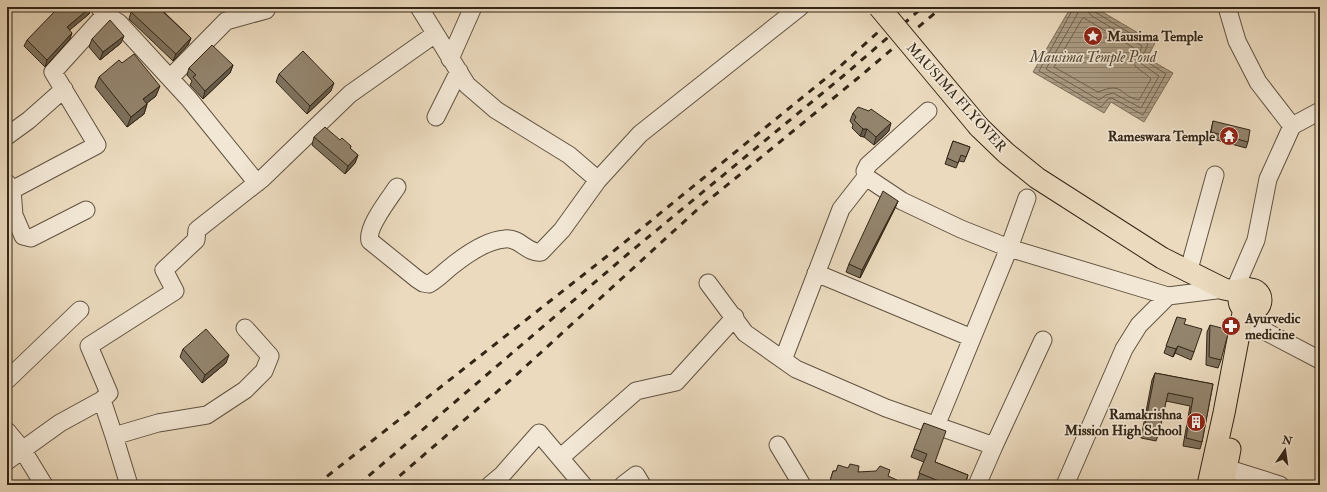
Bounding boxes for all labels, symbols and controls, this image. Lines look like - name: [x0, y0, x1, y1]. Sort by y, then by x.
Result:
- place icon: Mausima Temple: [1082, 25, 1104, 47]
- place label: Mausima Temple: [1106, 28, 1203, 46]
- street label: MAUSIMA FLYOVER: [903, 39, 1011, 156]
- water label: Mausima Temple Pond: [1029, 48, 1158, 67]
- temple icon: Rameswara Temple: [1218, 125, 1240, 147]
- place label: Rameswara Temple: [1108, 128, 1215, 146]
- place label: Ayurvedic medicine: [1244, 310, 1301, 343]
- pharmacy icon: Ayurvedic medicine: [1220, 315, 1242, 337]
- place label: Ramakrishna Mission High School: [1063, 406, 1183, 440]
- building icon: Ramakrishna Mission High School: [1185, 411, 1207, 433]
- north arrow: [1265, 430, 1305, 470]
- text: N: [1280, 433, 1295, 448]

